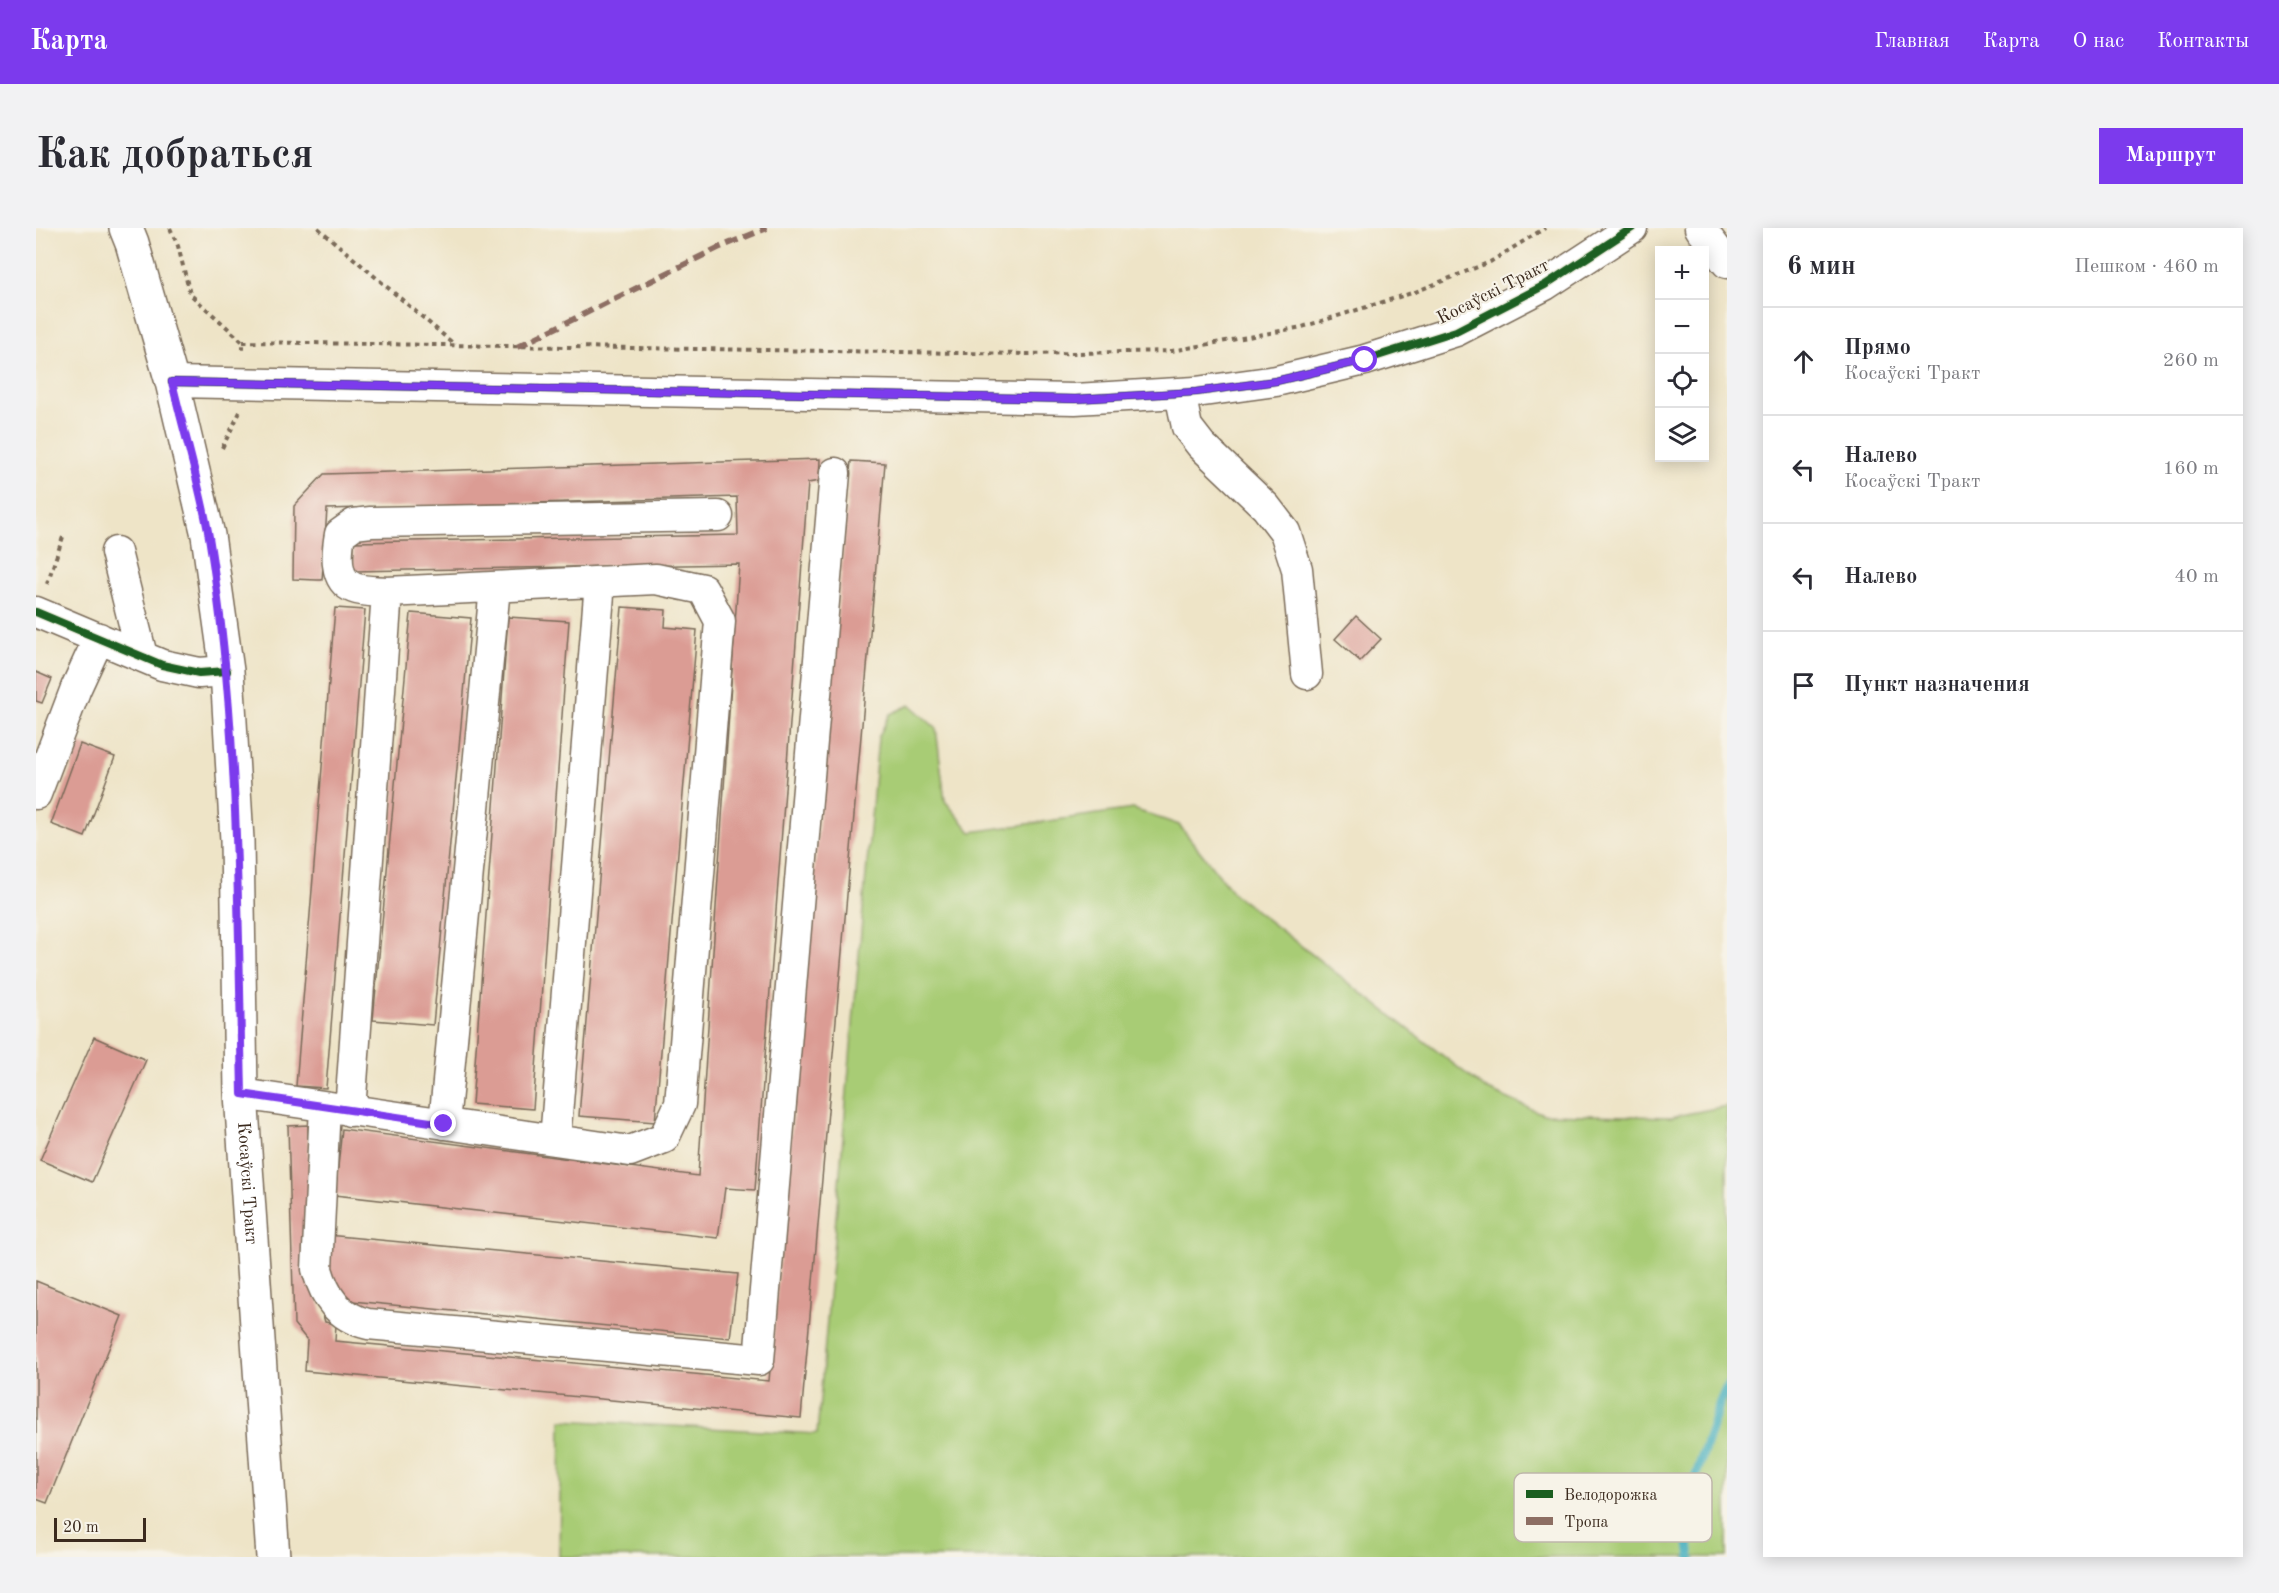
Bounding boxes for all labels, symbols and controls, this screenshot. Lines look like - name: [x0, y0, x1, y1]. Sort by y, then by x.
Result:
- text: Карта: [30, 28, 108, 56]
- text: Главная: [1874, 31, 1950, 52]
- text: Карта: [1983, 31, 2040, 52]
- text: О нас: [2073, 31, 2124, 52]
- text: Контакты: [2157, 31, 2249, 52]
- button: Маршрут: [2099, 128, 2243, 184]
- text: Как добраться: [36, 135, 313, 177]
- map controls: [1655, 246, 1709, 462]
- button: +: [1655, 246, 1709, 300]
- text: 6 мин: [1787, 254, 1856, 280]
- street label: Косаўскі Тракт: [1434, 256, 1552, 328]
- text: Пешком · 460 m: [2074, 257, 2219, 277]
- button: −: [1655, 300, 1709, 354]
- text: Прямо: [1844, 337, 1911, 359]
- icon: ahead: [1787, 345, 1820, 378]
- route start: [1351, 346, 1377, 372]
- text: 260 m: [2163, 351, 2219, 371]
- button: locate: [1655, 354, 1709, 408]
- text: Косаўскі Тракт: [1844, 364, 1980, 384]
- button: layers: [1655, 408, 1709, 462]
- text: Налево: [1844, 445, 1917, 467]
- icon: left: [1787, 453, 1820, 486]
- text: 160 m: [2163, 459, 2219, 479]
- text: Косаўскі Тракт: [1844, 472, 1980, 492]
- icon: left: [1787, 561, 1820, 594]
- text: Налево: [1844, 566, 1917, 588]
- text: 40 m: [2174, 567, 2219, 587]
- icon: arrive: [1787, 669, 1820, 702]
- text: Пункт назначения: [1844, 674, 2030, 696]
- route end: [430, 1110, 456, 1136]
- street label: Косаўскі Тракт: [234, 1121, 260, 1245]
- legend: [1514, 1473, 1712, 1542]
- text: Велодорожка: [1564, 1488, 1657, 1504]
- scale bar: [54, 1515, 146, 1542]
- text: Тропа: [1564, 1515, 1608, 1531]
- text: 20 m: [63, 1520, 99, 1536]

